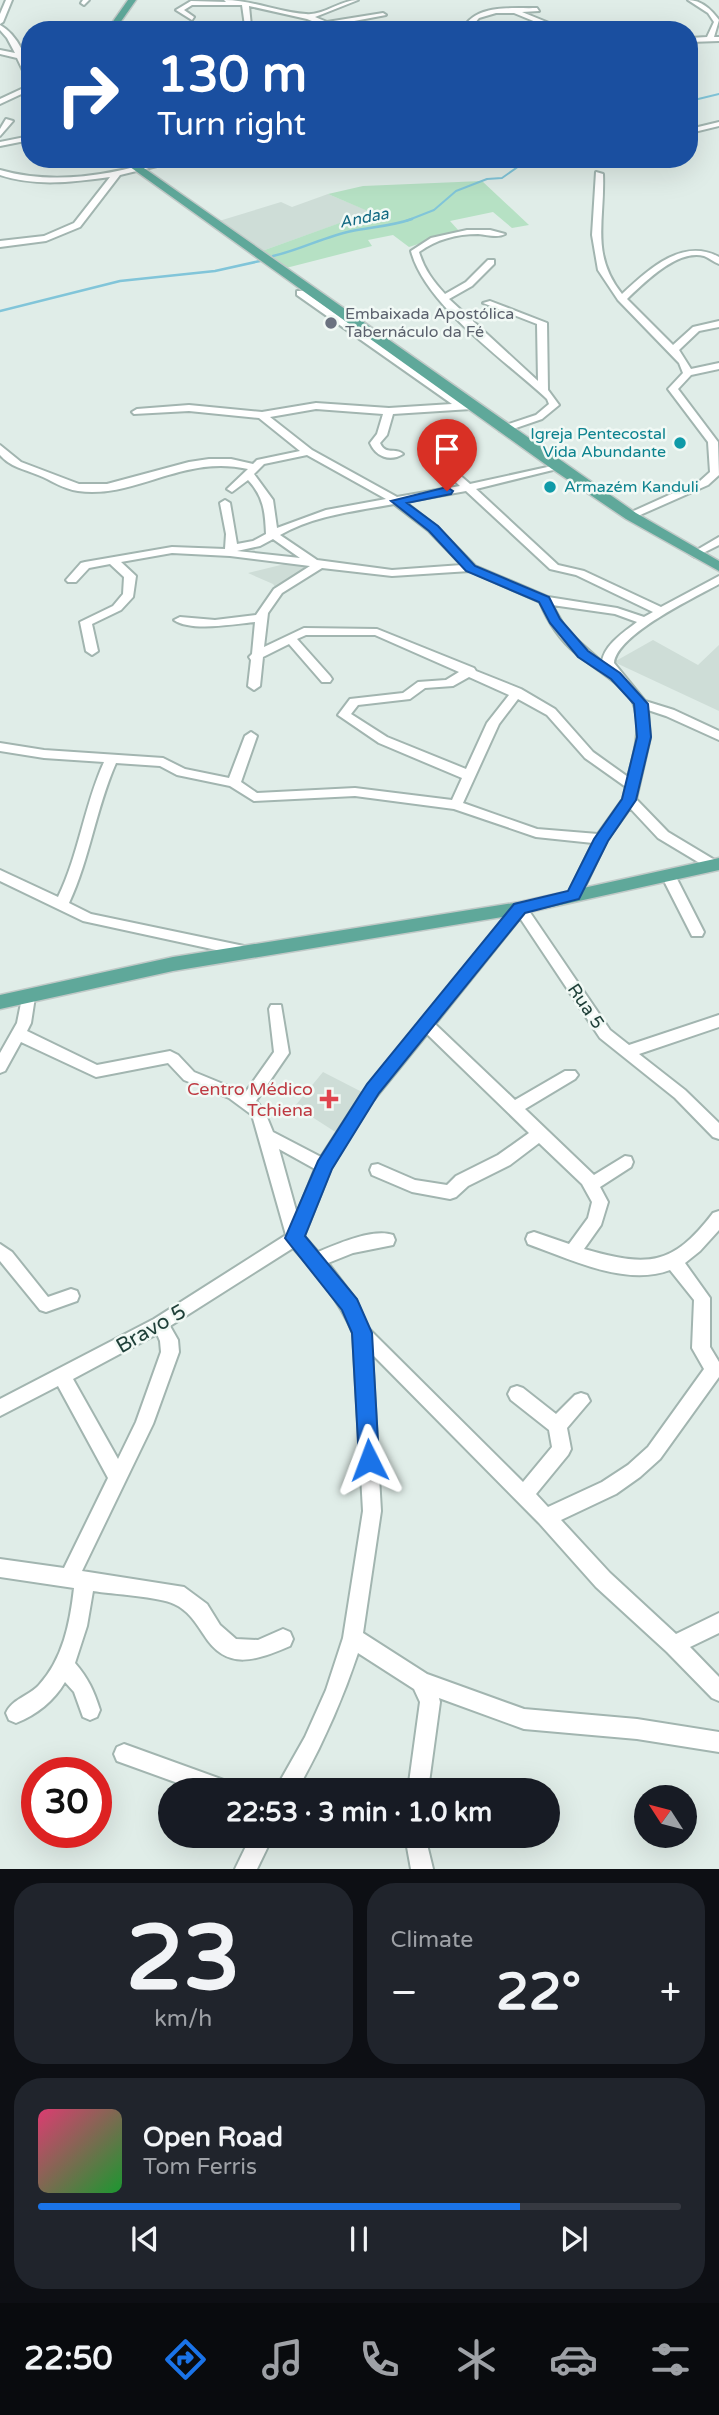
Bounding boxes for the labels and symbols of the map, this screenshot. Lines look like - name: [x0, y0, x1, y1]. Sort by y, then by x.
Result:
- water label: Andaa: [338, 203, 391, 233]
- place label: Embaixada Apostólica Tabernáculo da Fé: [345, 304, 514, 342]
- marker: Embaixada Apostólica Tabernáculo da Fé: [323, 315, 339, 331]
- pin: [417, 419, 477, 491]
- place label: Igreja Pentecostal Vida Abundante: [530, 424, 666, 462]
- marker: Igreja Pentecostal Vida Abundante: [672, 435, 688, 451]
- place label: Armazém Kanduli: [564, 477, 699, 497]
- marker: Armazém Kanduli: [542, 479, 558, 495]
- street label: Rua 5: [563, 979, 609, 1033]
- place label: Centro Médico Tchiena: [187, 1078, 313, 1121]
- marker: Centro Médico Tchiena: [319, 1089, 339, 1109]
- street label: Bravo 5: [112, 1299, 190, 1359]
- position arrow: [332, 1423, 406, 1497]
- speed limit sign: 30: [21, 1757, 112, 1848]
- north arrow: [634, 1785, 696, 1848]

